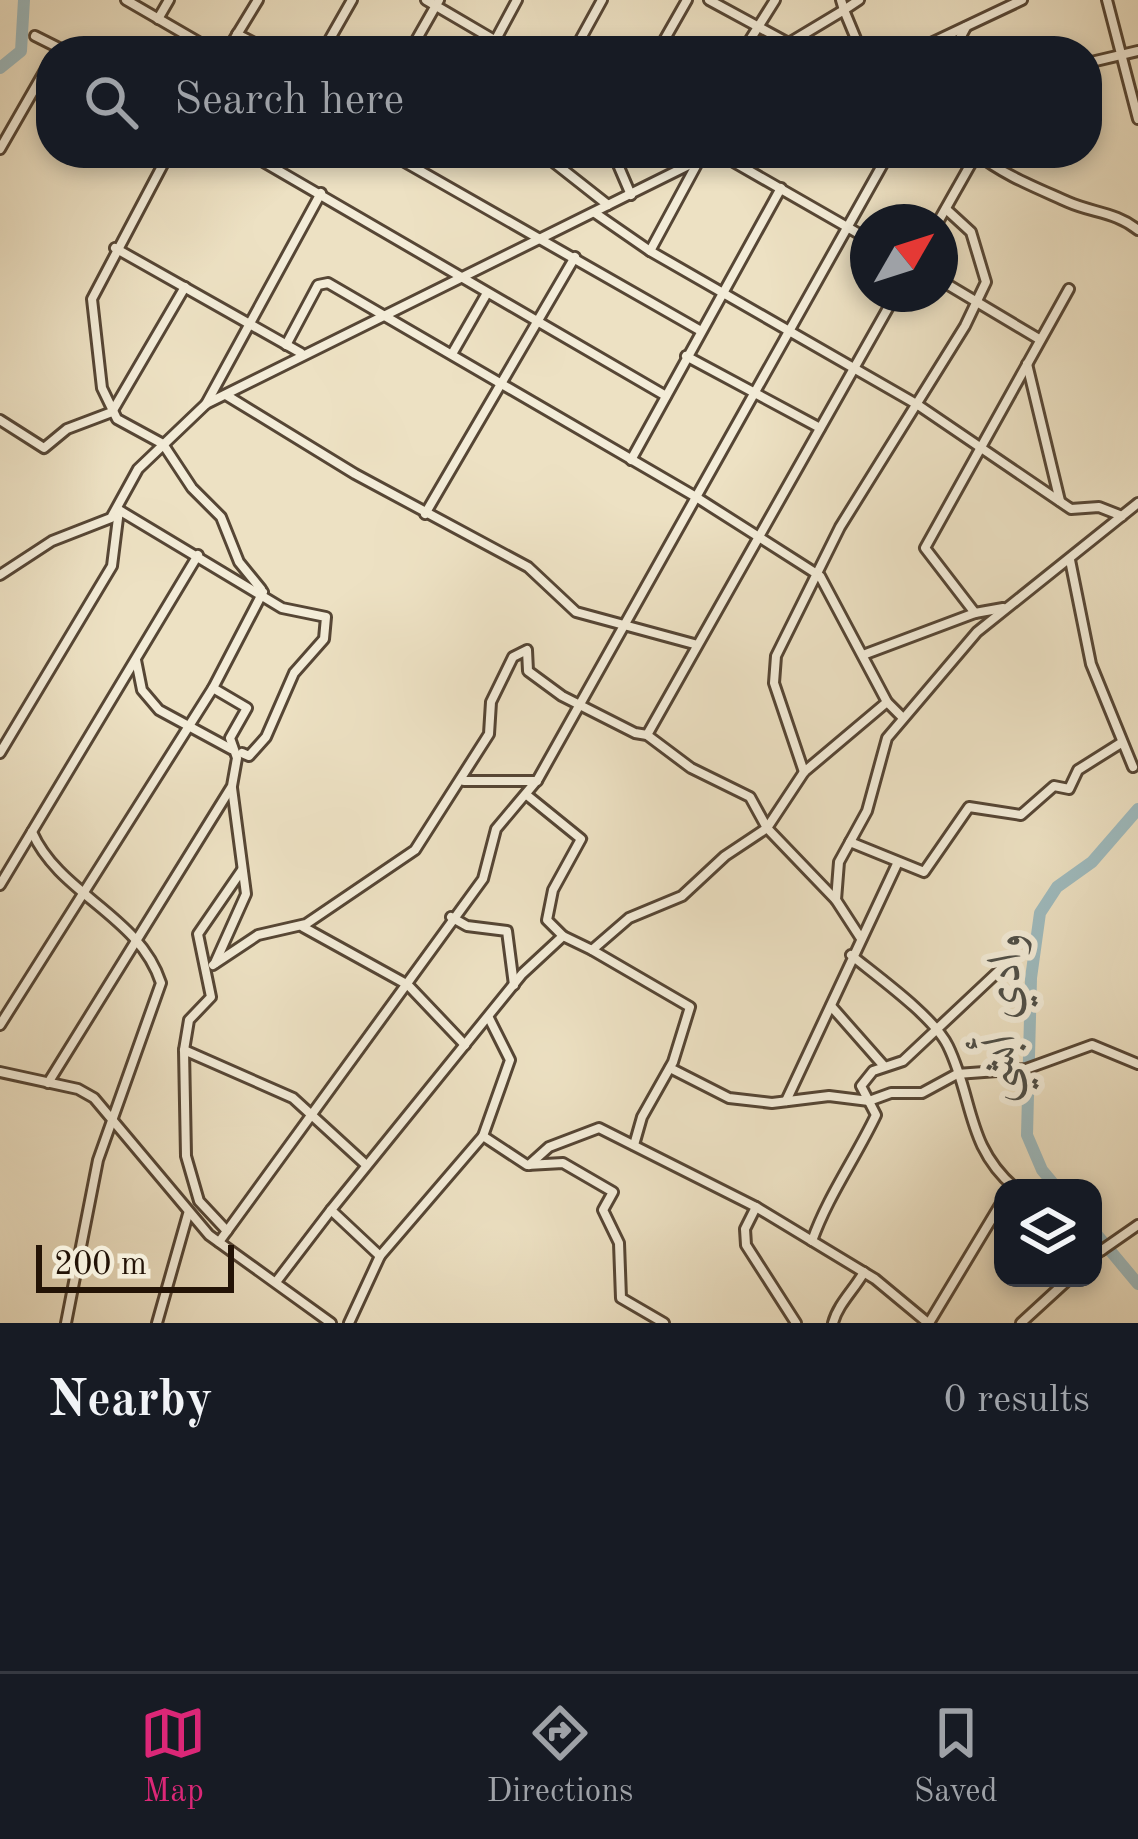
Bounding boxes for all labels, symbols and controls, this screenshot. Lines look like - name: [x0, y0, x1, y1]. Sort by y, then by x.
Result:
- search box: [36, 36, 1102, 168]
- icon: search: [78, 69, 144, 135]
- text: Search here: [174, 79, 404, 124]
- north arrow: [850, 204, 958, 312]
- water label: وادي أبشي: [960, 929, 1050, 1106]
- map controls: [994, 1179, 1102, 1287]
- button: layers: [994, 1179, 1102, 1287]
- scale bar: [36, 1239, 234, 1292]
- text: 200 m: [54, 1249, 147, 1282]
- text: Nearby: [48, 1376, 213, 1427]
- text: 0 results: [944, 1381, 1090, 1420]
- tab: Map: [140, 1700, 206, 1813]
- tab: Directions: [487, 1700, 633, 1813]
- tab: Saved: [914, 1700, 998, 1813]

